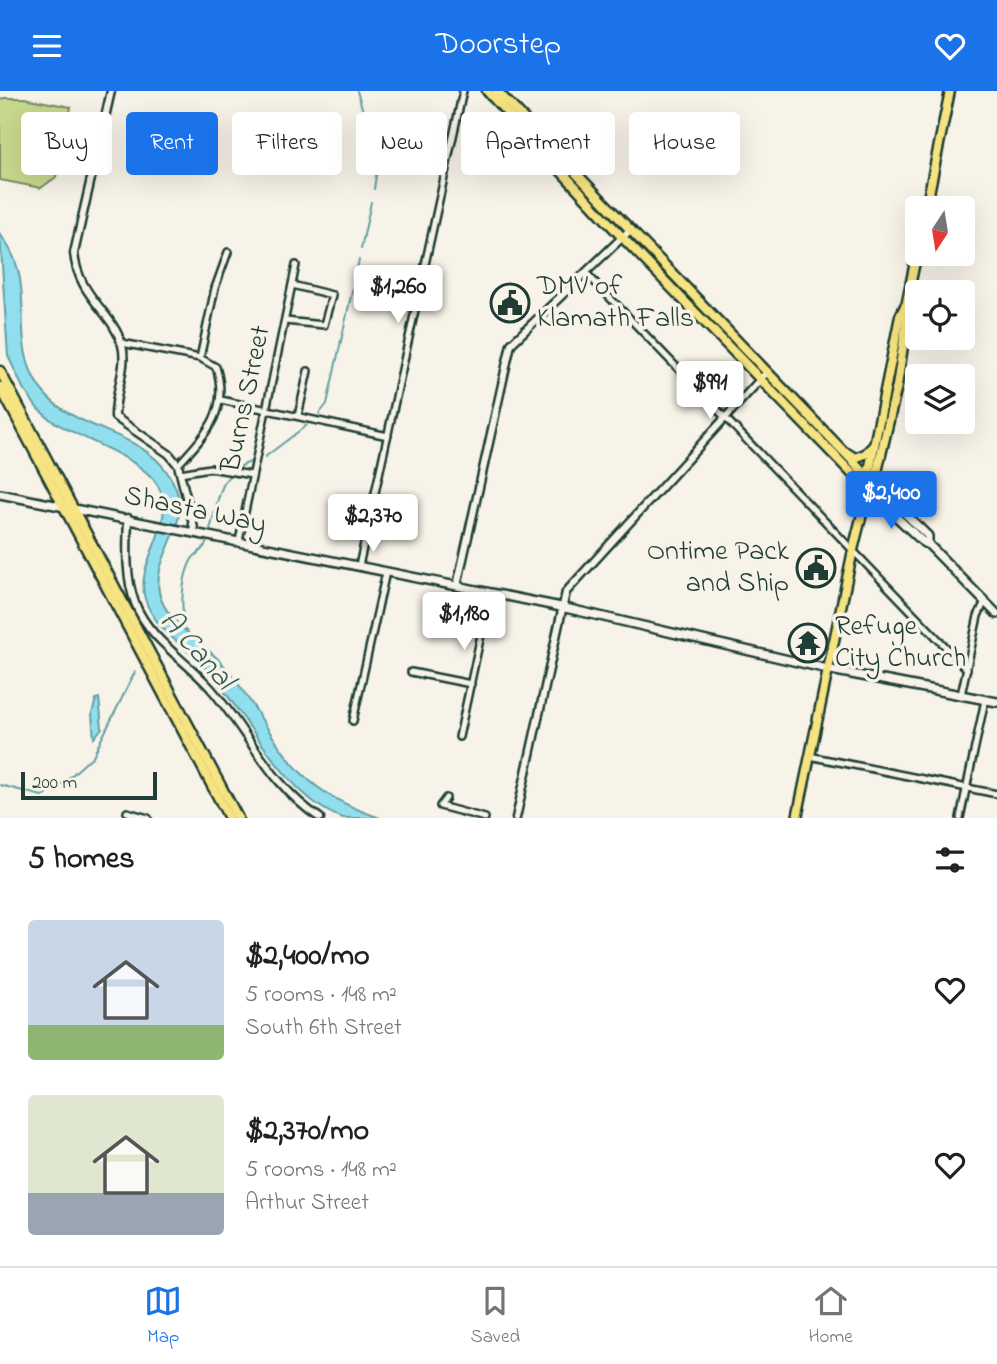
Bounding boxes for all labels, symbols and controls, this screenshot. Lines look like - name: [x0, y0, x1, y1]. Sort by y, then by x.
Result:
- text: Doorstep: [436, 22, 561, 69]
- icon: menu: [28, 27, 66, 65]
- icon: heart: [931, 27, 969, 65]
- chip: Buy: [21, 112, 112, 175]
- chip: Rent: [126, 112, 218, 175]
- chip: Filters: [232, 112, 342, 175]
- chip: New: [356, 112, 447, 175]
- chip: Apartment: [461, 112, 615, 175]
- chip: House: [629, 112, 740, 175]
- north arrow: [905, 196, 975, 266]
- map controls: [905, 196, 975, 434]
- pin: $1,260: [341, 265, 455, 325]
- place label: DMV of Klamath Falls: [536, 267, 694, 340]
- text: $1,260: [370, 271, 426, 304]
- button: locate: [905, 280, 975, 350]
- public building icon: DMV of Klamath Falls: [489, 282, 531, 324]
- street label: Burns Street: [211, 322, 283, 477]
- pin: $991: [669, 361, 751, 421]
- button: layers: [905, 364, 975, 434]
- text: $991: [692, 367, 728, 400]
- pin: $2,400: [834, 471, 948, 531]
- street label: Shasta Way: [120, 476, 270, 546]
- text: $2,400: [862, 477, 920, 510]
- pin: $2,370: [316, 495, 430, 554]
- text: $2,370: [344, 500, 402, 533]
- place label: Ontime Pack and Ship: [647, 532, 790, 605]
- public building icon: Ontime Pack and Ship: [795, 547, 837, 589]
- pin: $1,180: [407, 593, 521, 652]
- text: $1,180: [438, 598, 490, 631]
- water label: A Canal: [148, 601, 247, 704]
- place label: Refuge City Church: [835, 607, 966, 680]
- temple icon: Refuge City Church: [787, 622, 829, 664]
- scale bar: [21, 769, 158, 801]
- text: 200 m: [32, 770, 77, 797]
- text: 5 homes: [28, 838, 135, 882]
- icon: filters: [931, 841, 969, 879]
- text: $2,400/mo: [245, 935, 370, 979]
- icon: home: [84, 948, 168, 1032]
- icon: heart: [931, 971, 969, 1009]
- text: 5 rooms · 148 m²: [245, 979, 397, 1012]
- text: South 6th Street: [245, 1012, 402, 1045]
- text: $2,370/mo: [245, 1110, 369, 1154]
- icon: home: [84, 1123, 168, 1207]
- icon: heart: [931, 1146, 969, 1184]
- text: 5 rooms · 148 m²: [245, 1154, 397, 1187]
- text: Arthur Street: [245, 1187, 369, 1220]
- tab: Map: [144, 1282, 182, 1351]
- tab: Saved: [471, 1282, 520, 1351]
- tab: Home: [809, 1282, 853, 1351]

